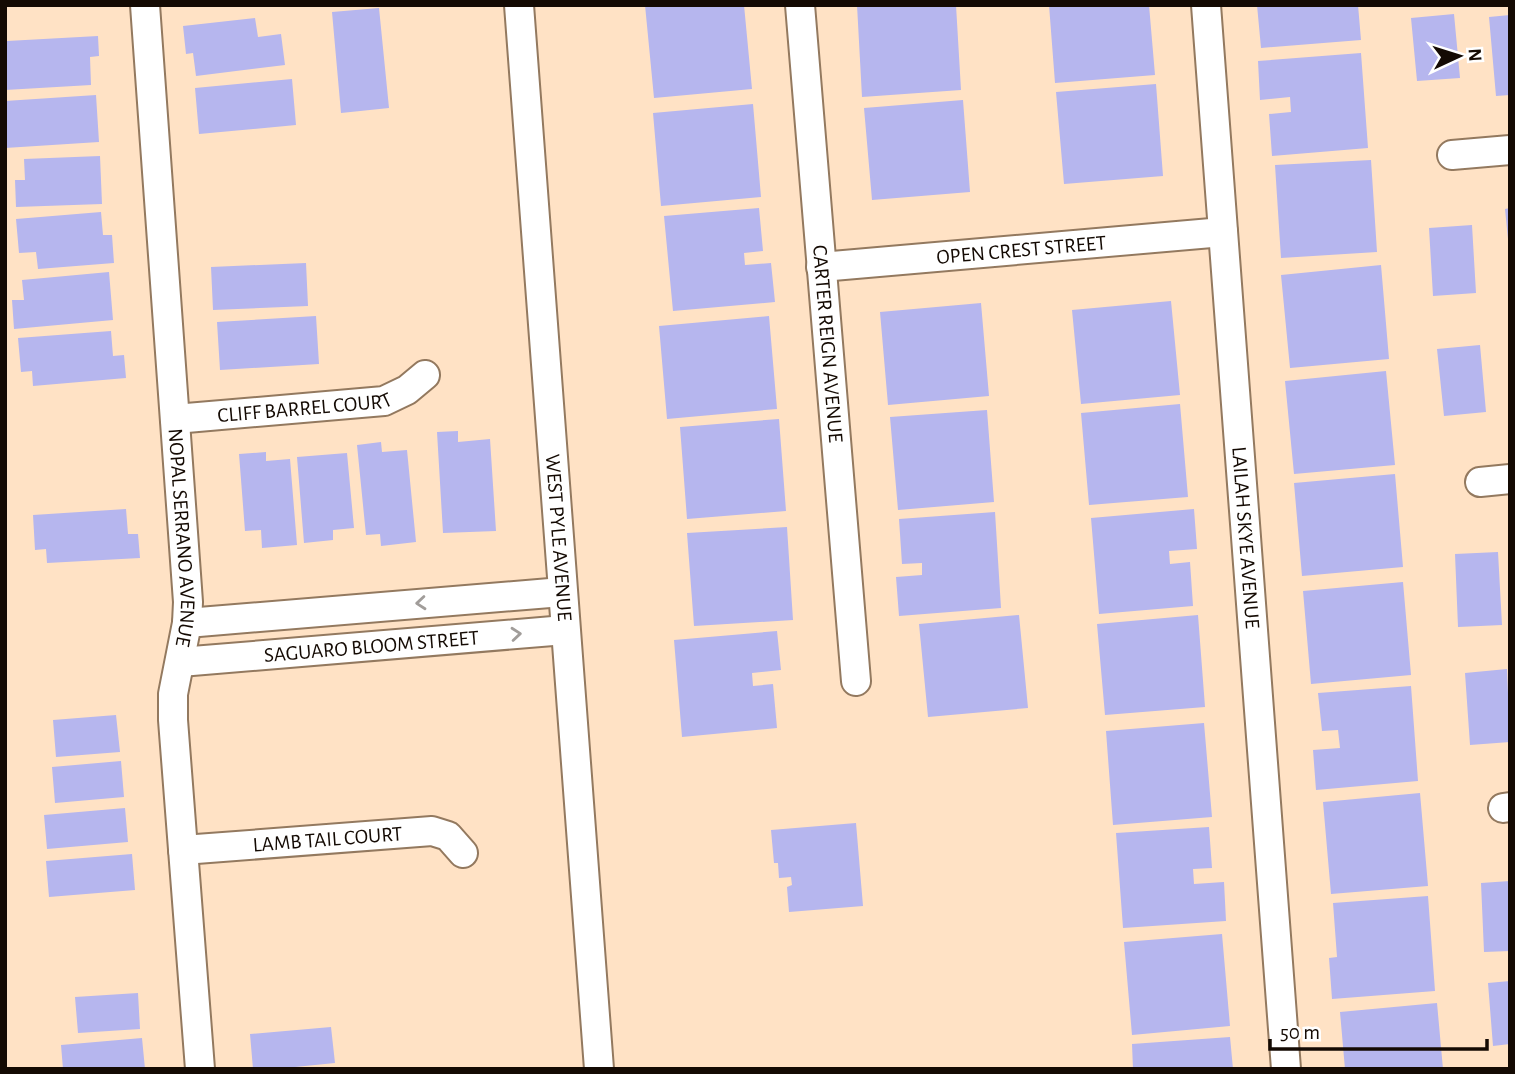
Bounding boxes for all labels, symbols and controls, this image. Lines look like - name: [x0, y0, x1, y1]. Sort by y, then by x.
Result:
- north arrow: [1424, 21, 1494, 91]
- text: N: [1465, 48, 1484, 62]
- street label: OPEN CREST STREET: [936, 232, 1107, 268]
- street label: CARTER REIGN AVENUE: [809, 244, 846, 444]
- street label: CLIFF BARREL COURT: [217, 389, 396, 426]
- street label: NOPAL SERRANO AVENUE: [165, 428, 198, 649]
- street label: LAILAH SKYE AVENUE: [1228, 446, 1263, 629]
- street label: WEST PYLE AVENUE: [542, 453, 575, 622]
- one-way arrow: [415, 595, 426, 610]
- street label: SAGUARO BLOOM STREET: [263, 627, 480, 666]
- one-way arrow: [511, 627, 522, 642]
- street label: LAMB TAIL COURT: [252, 823, 403, 856]
- scale bar: [1270, 1007, 1487, 1052]
- text: 50 m: [1280, 1022, 1320, 1043]

